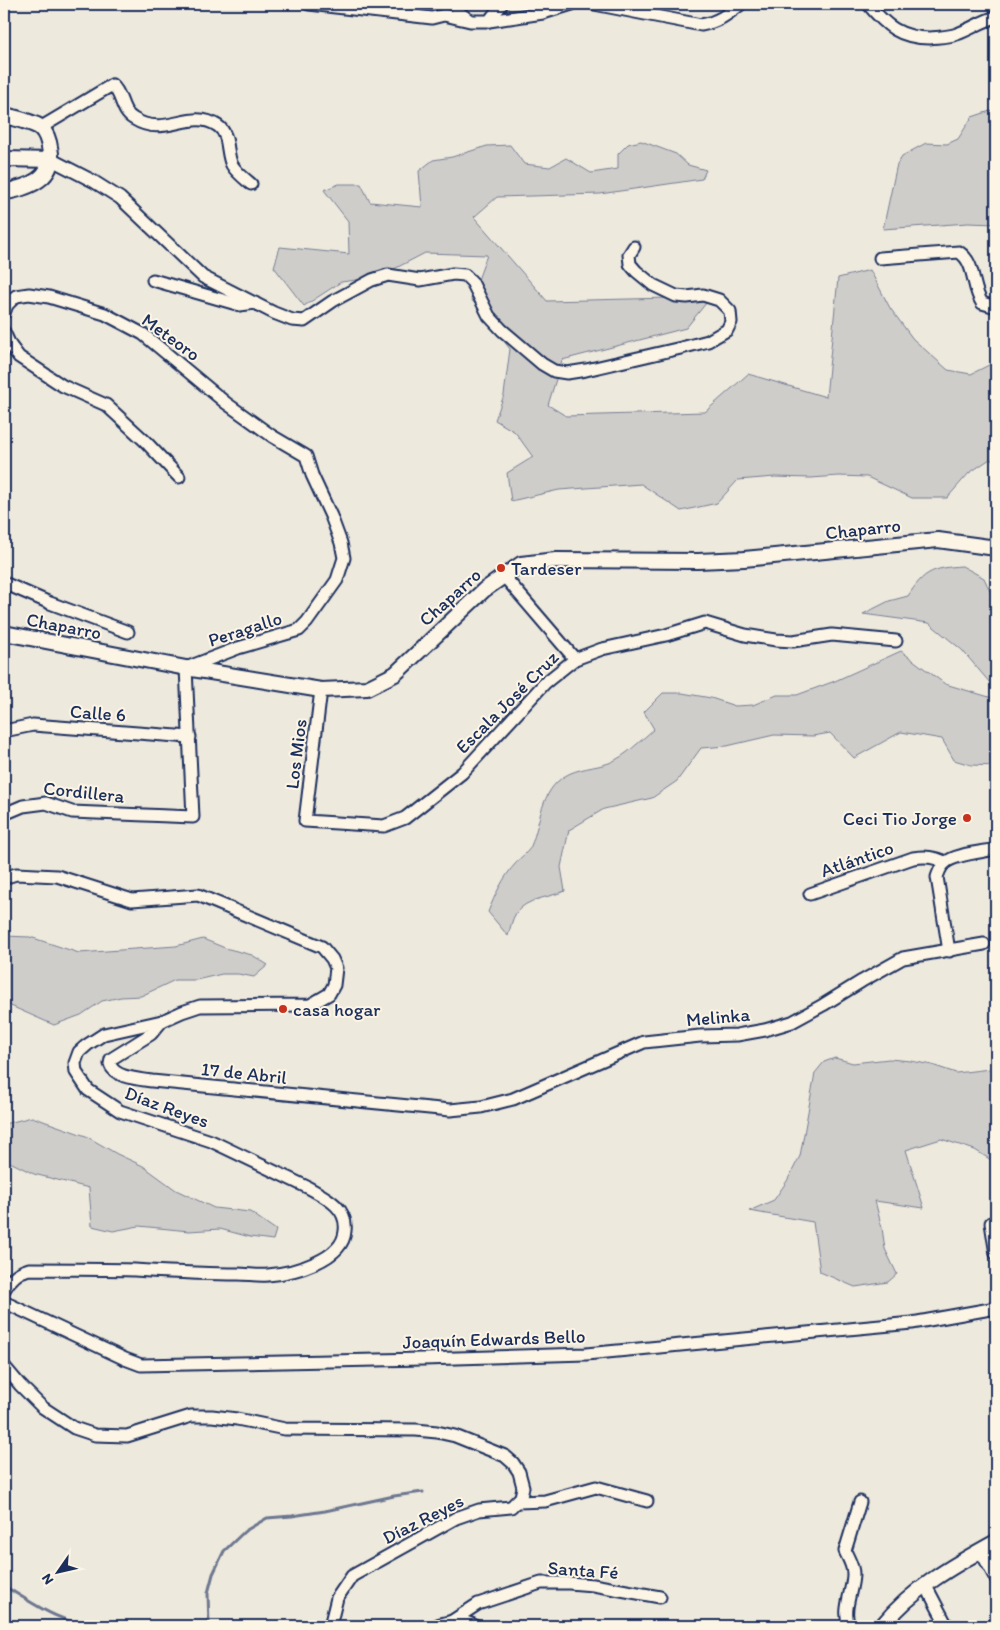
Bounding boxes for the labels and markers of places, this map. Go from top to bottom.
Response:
place label: Tardeser [511,557,582,580]
marker: Tardeser [495,562,507,574]
place label: Ceci Tio Jorge [843,807,957,830]
marker: Ceci Tio Jorge [961,812,973,824]
place label: casa hogar [293,998,381,1021]
marker: casa hogar [277,1003,289,1015]

